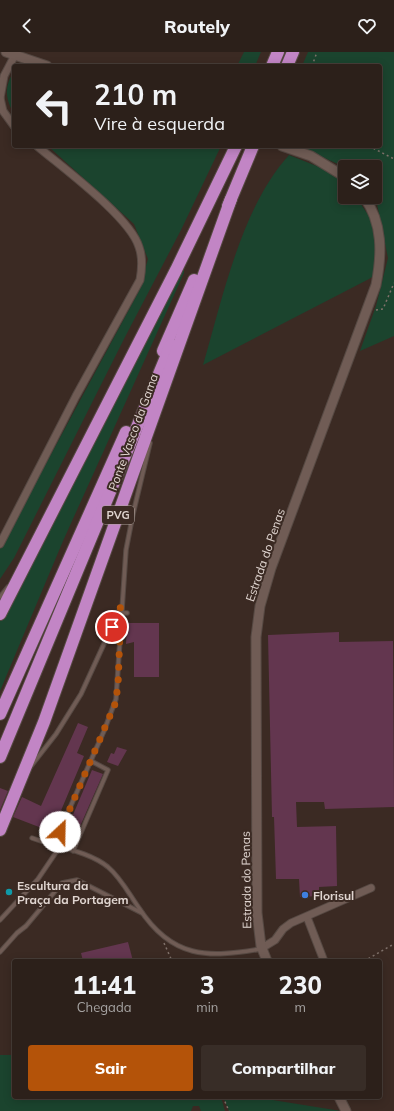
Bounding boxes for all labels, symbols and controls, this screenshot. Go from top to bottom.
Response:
icon: back [16,15,38,37]
text: Routely [164,15,230,38]
icon: heart [356,15,378,37]
text: 210 m [94,77,177,112]
icon: left [28,80,80,132]
text: Vire à esquerda [94,112,225,135]
map controls [338,160,382,204]
button: layers [338,160,382,204]
street label: Ponte Vasco da Gama [105,372,161,492]
road number: PVG [102,506,134,524]
street label: Estrada do Penas [242,506,288,604]
pin [95,610,129,644]
icon: arrive [101,616,123,638]
position arrow [39,811,81,853]
street label: Estrada do Penas [238,831,254,929]
place label: Escultura da Praça da Portagem [17,878,129,907]
marker: Escultura da Praça da Portagem [4,887,14,897]
place label: Florisul [313,888,354,903]
marker: Florisul [300,890,310,900]
text: 11:41 [72,970,136,1000]
text: 3 [200,970,215,1000]
text: 230 [279,970,322,1000]
text: Chegada [77,999,132,1015]
text: min [196,999,218,1015]
text: m [294,999,306,1015]
button: Sair [28,1045,193,1091]
button: Compartilhar [201,1045,366,1091]

